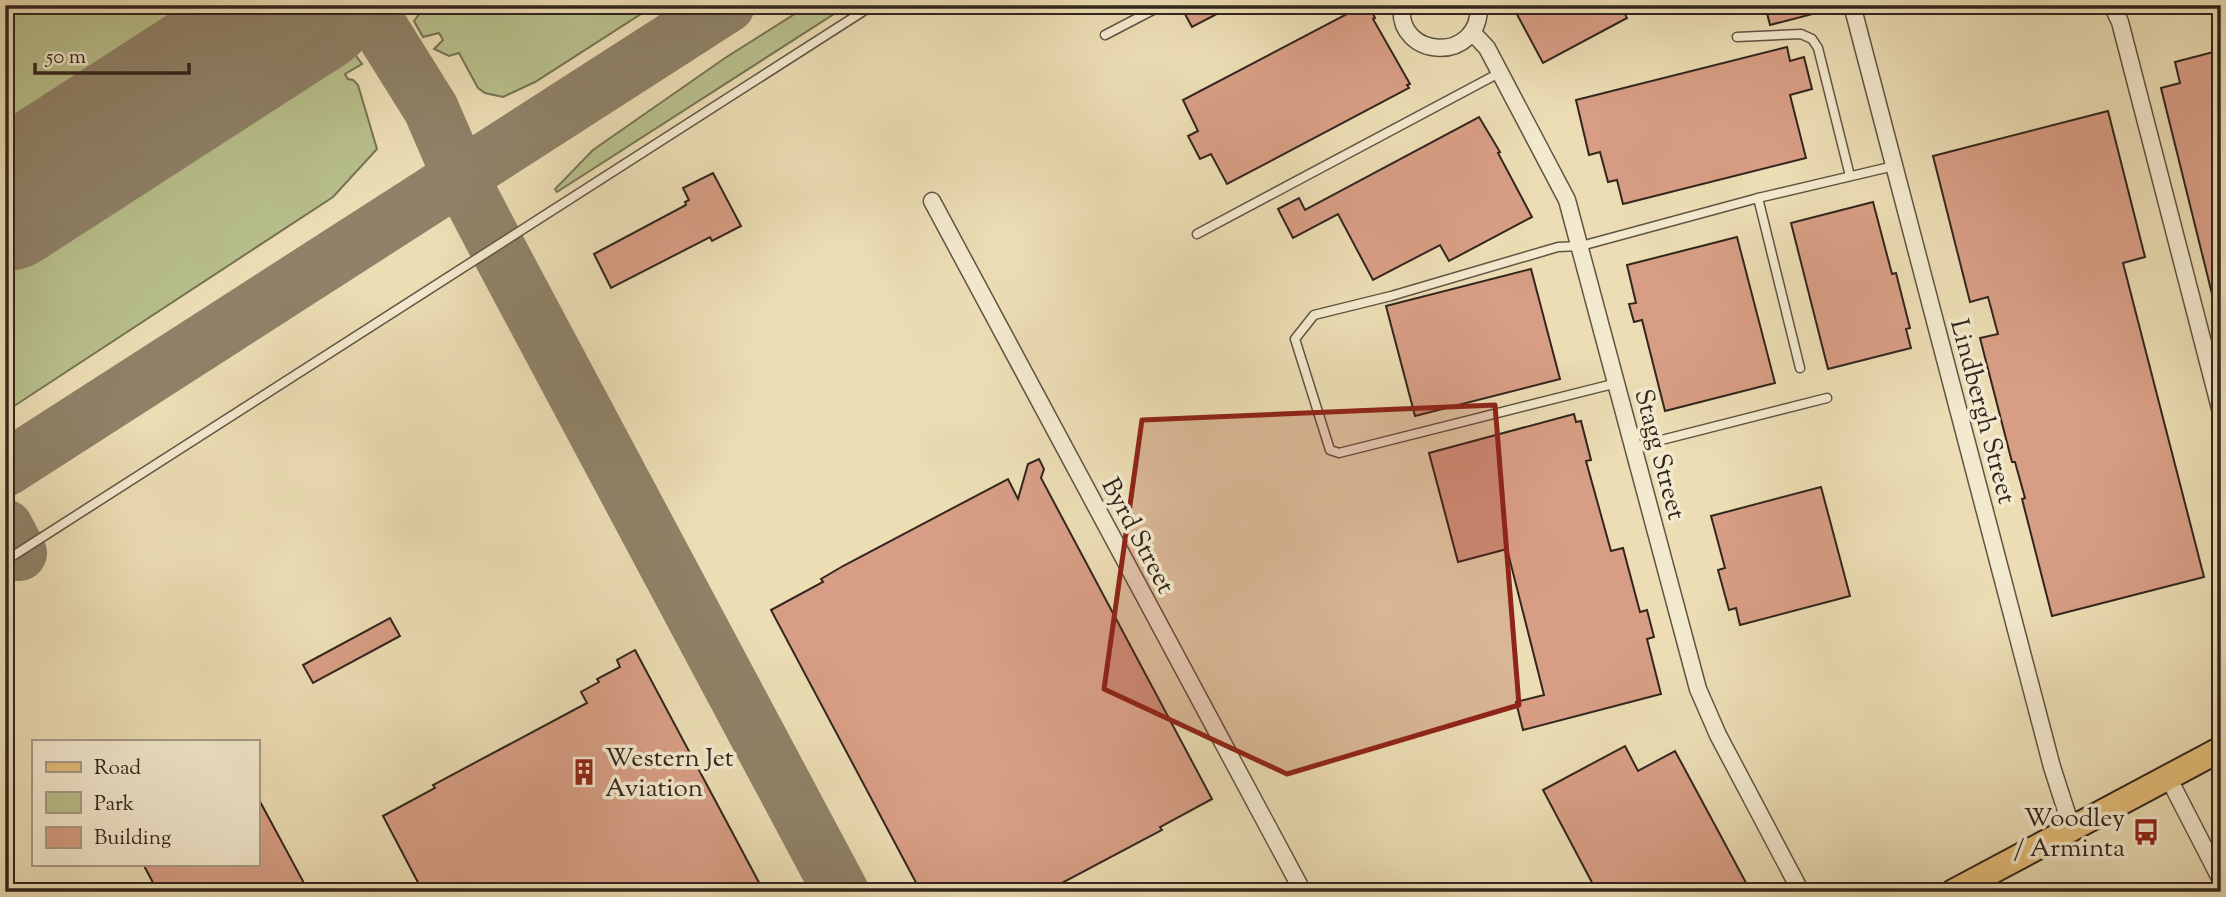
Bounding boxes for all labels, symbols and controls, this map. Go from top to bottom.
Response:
scale bar [35,32,189,76]
text: 50 m [45,43,86,73]
street label: Lindbergh Street [1939,315,2024,508]
street label: Stagg Street [1623,385,1694,524]
street label: Byrd Street [1091,472,1183,601]
legend [32,740,259,866]
place label: Western Jet Aviation [605,741,734,808]
text: Road [94,754,141,784]
building icon: Western Jet Aviation [569,757,599,787]
text: Park [94,790,135,820]
place label: Woodley / Arminta [2013,801,2125,868]
bus stop icon: Woodley / Arminta [2131,817,2161,847]
text: Building [94,824,171,854]

